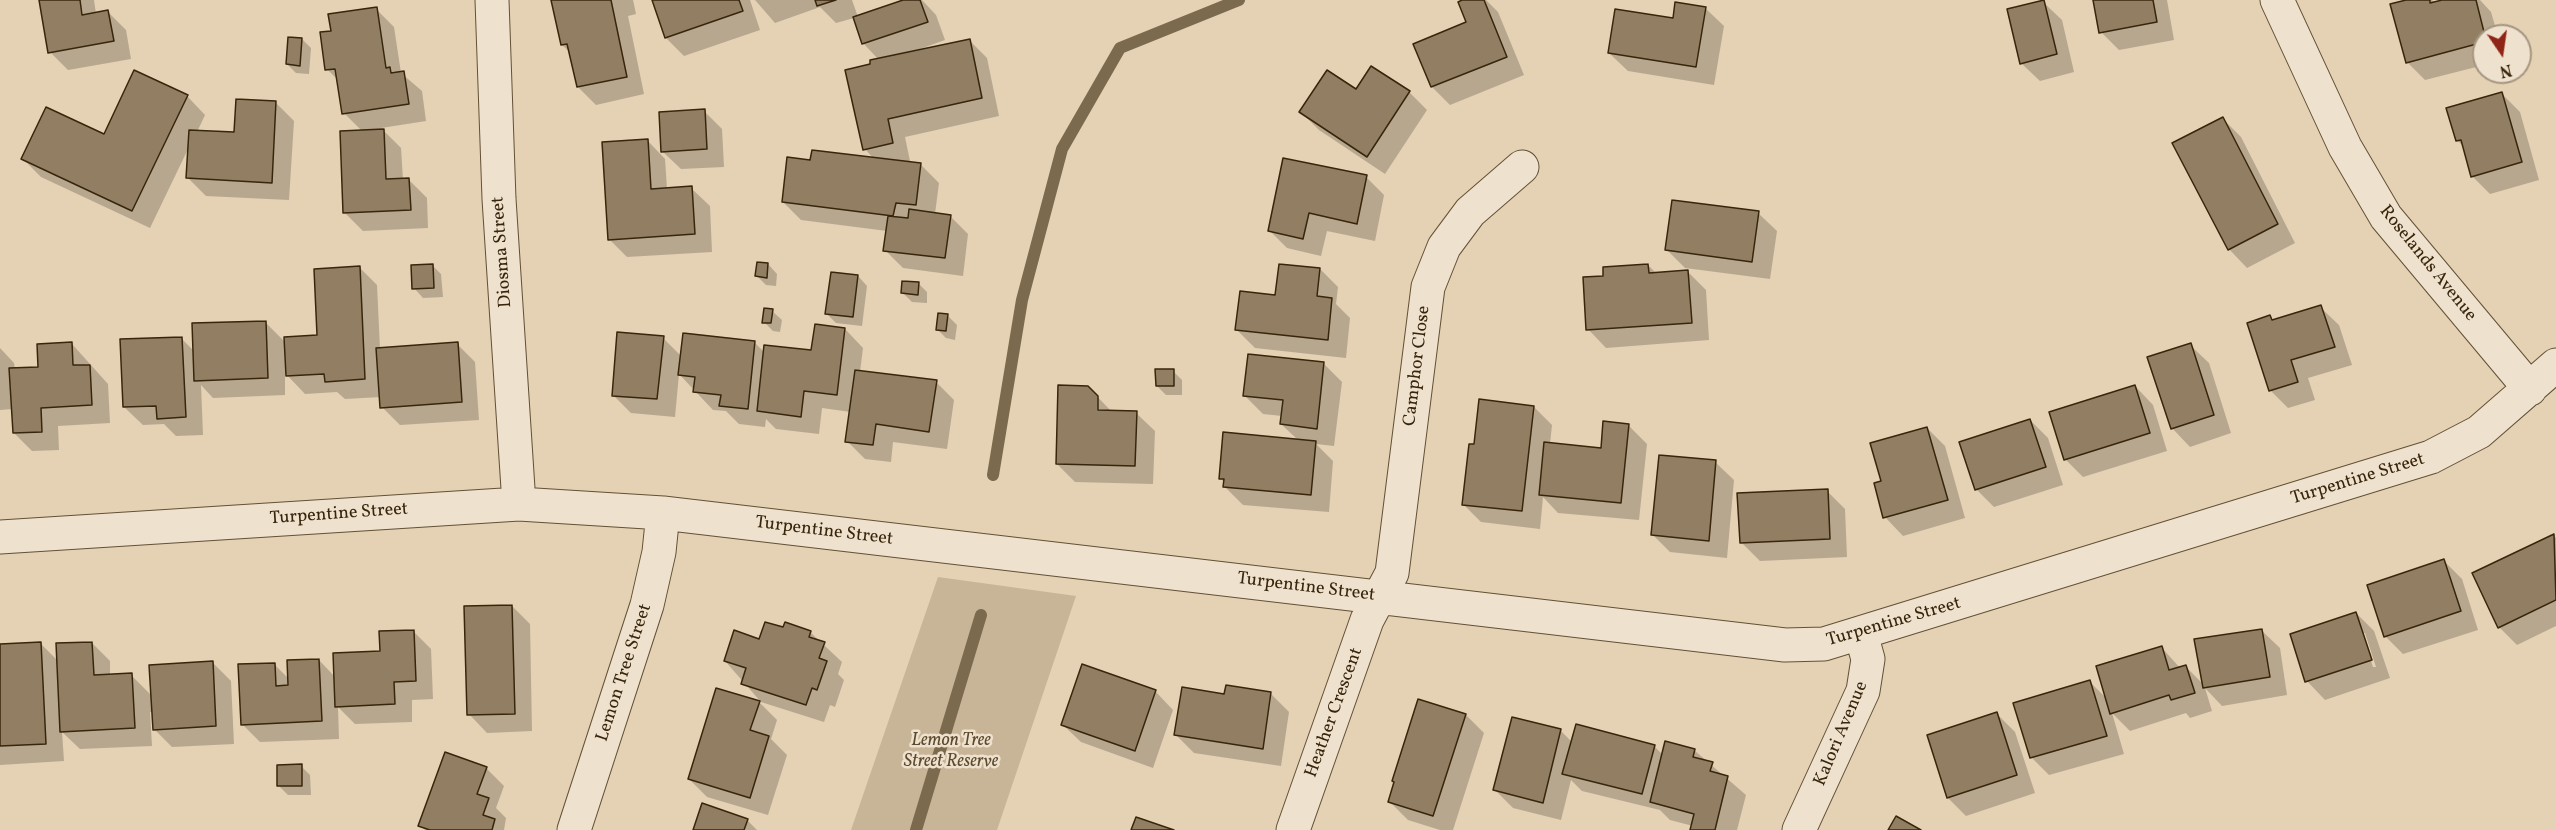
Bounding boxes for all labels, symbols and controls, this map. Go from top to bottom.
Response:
north arrow [2472,24,2532,84]
text: N [2497,58,2514,82]
street label: Diosma Street [488,196,518,308]
street label: Roselands Avenue [2374,202,2480,326]
street label: Camphor Close [1400,305,1436,427]
street label: Turpentine Street [2289,449,2427,511]
street label: Turpentine Street [269,499,409,531]
street label: Turpentine Street [754,513,894,551]
street label: Turpentine Street [1236,569,1376,607]
street label: Turpentine Street [1824,594,1964,652]
street label: Lemon Tree Street [593,601,657,745]
street label: Heather Crescent [1301,645,1369,781]
street label: Kalori Avenue [1810,678,1874,790]
park label: Lemon Tree Street Reserve [904,731,998,774]

